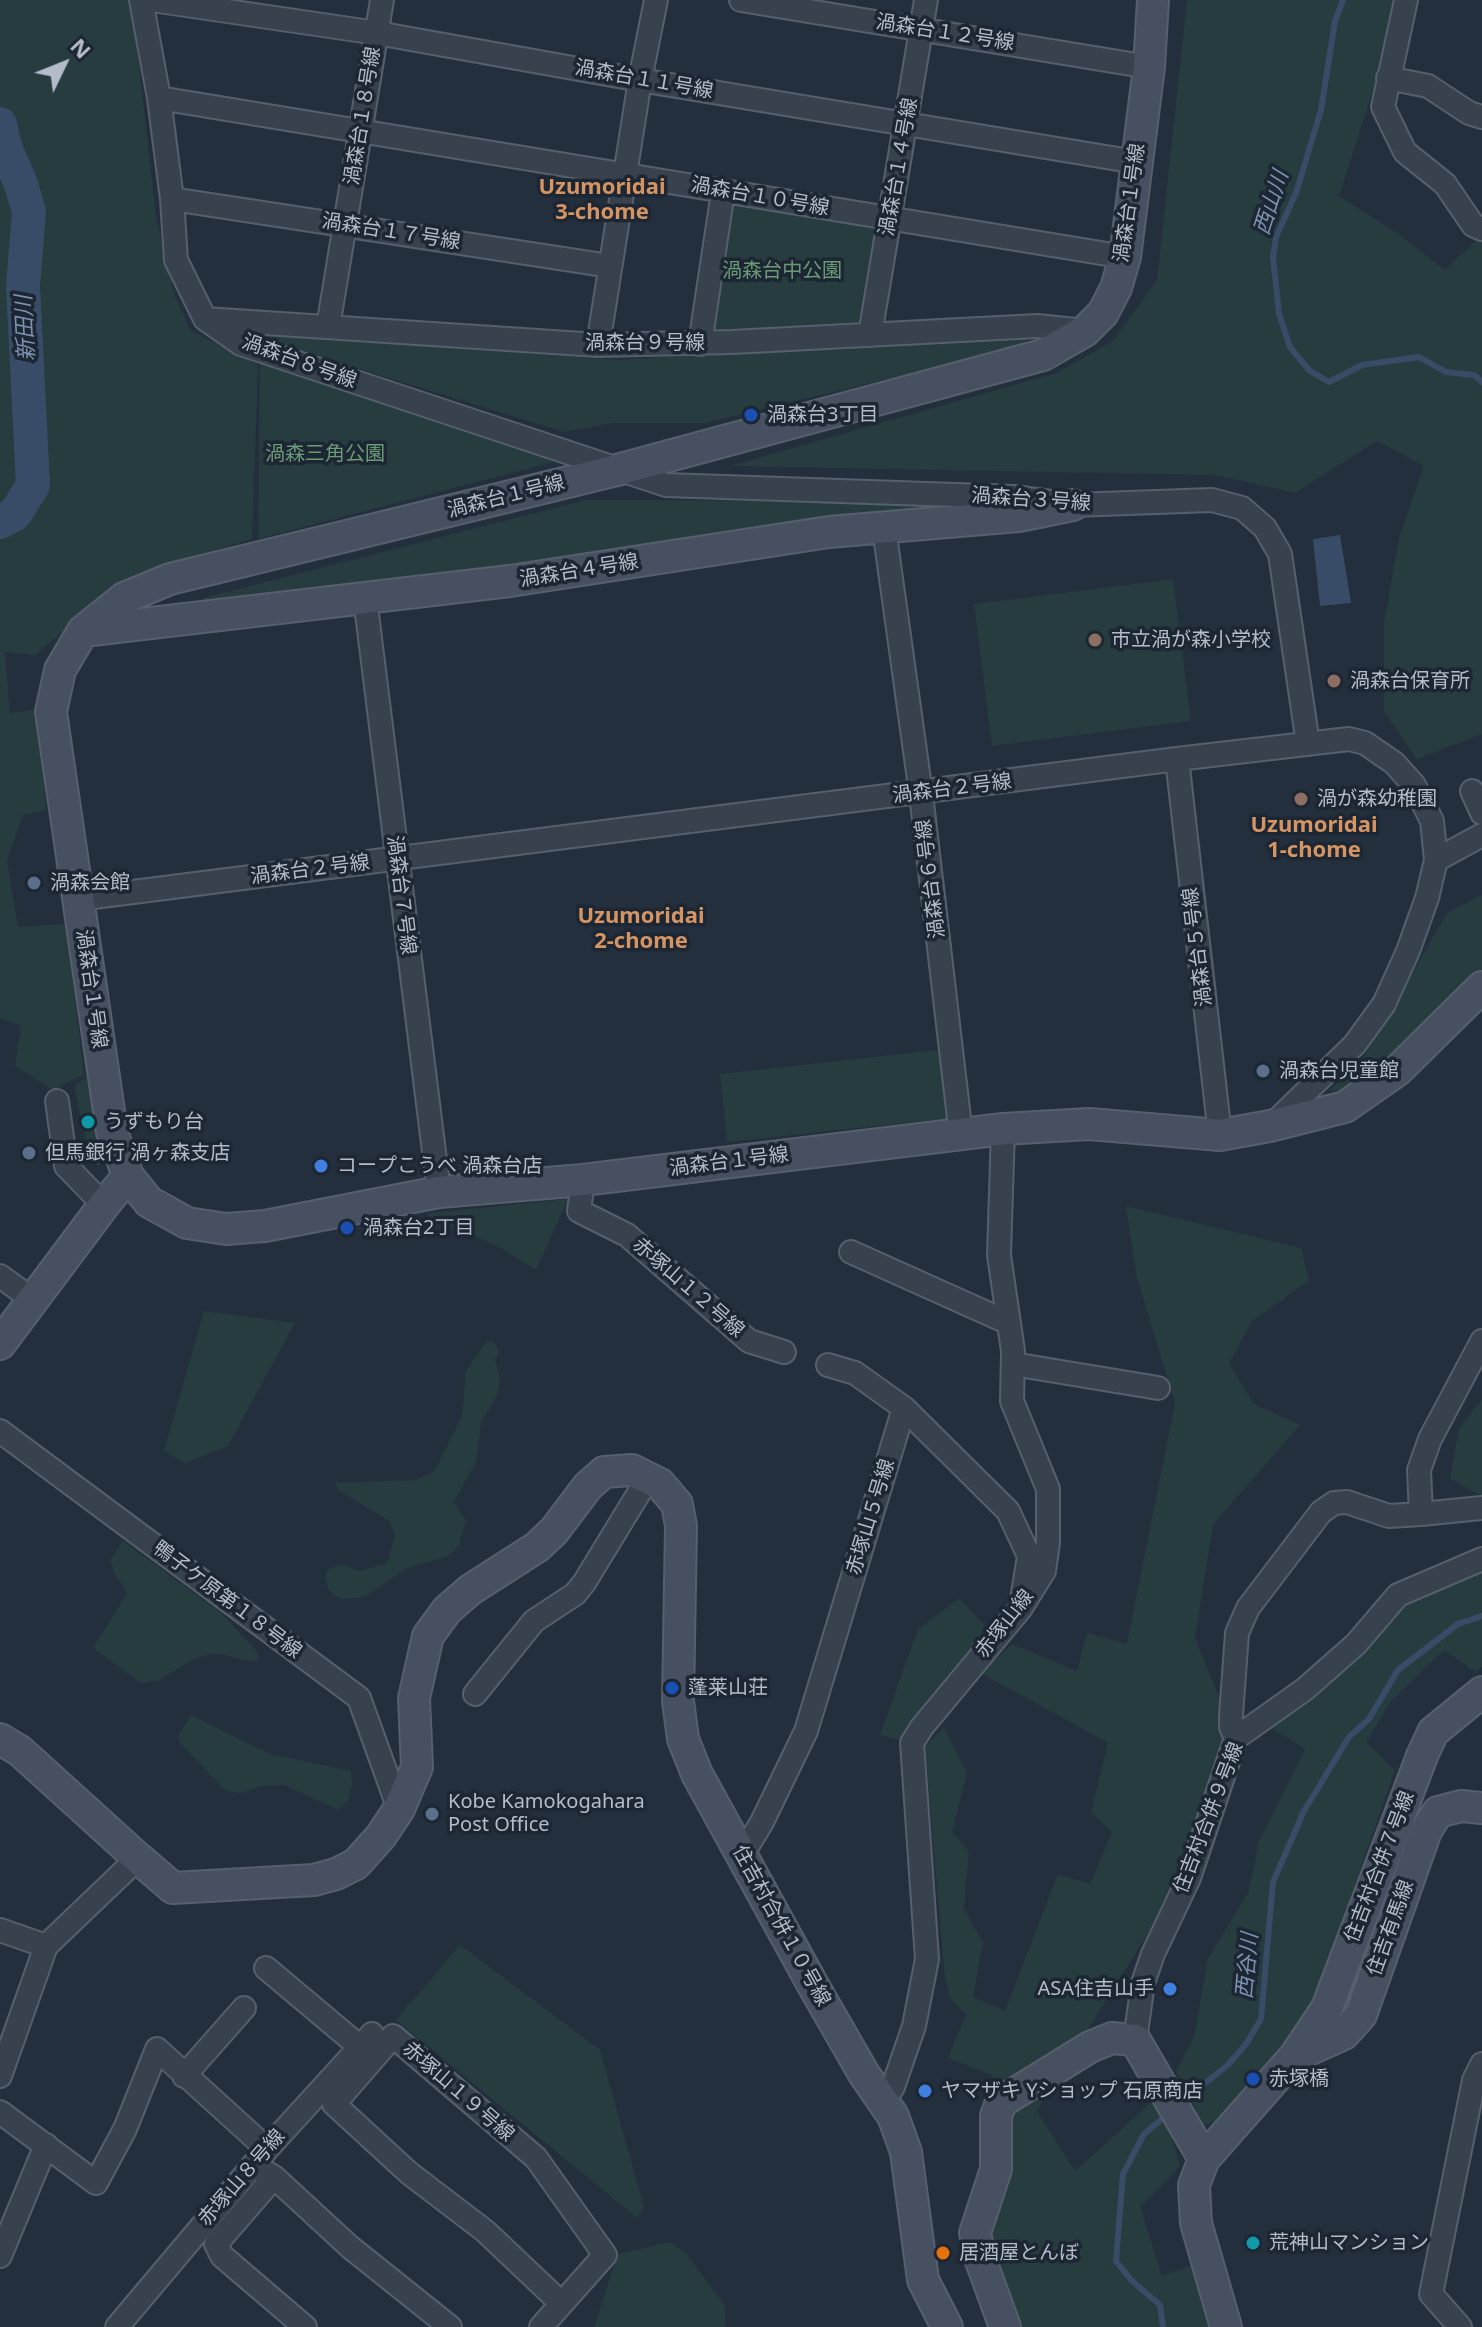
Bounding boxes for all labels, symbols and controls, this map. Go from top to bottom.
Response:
street label: 渦森台１２号線 [874,10,1016,56]
north arrow [24,24,104,104]
text: N [64,31,99,64]
street label: 渦森台１８号線 [340,45,386,187]
street label: 渦森台１１号線 [573,56,715,104]
street label: 渦森台１４号線 [875,96,923,238]
street label: 渦森台１号線 [1110,142,1150,264]
water label: 西山川 [1249,168,1295,238]
street label: 渦森台１０号線 [689,173,831,221]
district label: Uzumoridai 3-chome [538,175,666,226]
street label: 渦森台１７号線 [320,209,462,255]
park label: 渦森台中公園 [722,259,842,283]
water label: 新田川 [11,294,41,362]
street label: 渦森台８号線 [239,330,359,394]
street label: 渦森台９号線 [585,331,705,355]
place label: 渦森台3丁目 [767,403,878,427]
marker: 渦森台3丁目 [742,406,760,424]
park label: 渦森三角公園 [265,442,385,466]
street label: 渦森台１号線 [445,471,567,523]
street label: 渦森台３号線 [970,484,1092,516]
street label: 渦森台４号線 [518,550,640,592]
place label: 市立渦が森小学校 [1111,628,1271,652]
marker: 市立渦が森小学校 [1086,631,1104,649]
place label: 渦森台保育所 [1350,669,1470,693]
marker: 渦森台保育所 [1325,672,1343,690]
street label: 渦森台２号線 [891,770,1013,808]
place label: 渦が森幼稚園 [1317,787,1437,811]
marker: 渦が森幼稚園 [1292,790,1310,808]
district label: Uzumoridai 1-chome [1250,813,1378,864]
street label: 渦森台６号線 [912,818,950,940]
street label: 渦森台７号線 [382,834,420,956]
street label: 渦森台２号線 [249,851,371,889]
place label: 渦森会館 [50,871,130,895]
marker: 渦森会館 [25,874,43,892]
street label: 渦森台５号線 [1179,886,1217,1008]
district label: Uzumoridai 2-chome [577,904,705,956]
street label: 渦森台１号線 [71,928,111,1050]
place label: 渦森台児童館 [1279,1059,1399,1083]
marker: 渦森台児童館 [1254,1062,1272,1080]
place label: うずもり台 [104,1110,204,1134]
marker: うずもり台 [79,1113,97,1131]
place label: 但馬銀行 渦ヶ森支店 [45,1141,230,1165]
street label: 渦森台１号線 [668,1143,790,1181]
marker: 但馬銀行 渦ヶ森支店 [20,1144,38,1162]
place label: コープこうべ 渦森台店 [337,1154,542,1178]
marker: コープこうべ 渦森台店 [312,1157,330,1175]
place label: 渦森台2丁目 [363,1216,474,1240]
marker: 渦森台2丁目 [338,1219,356,1237]
street label: 赤塚山１２号線 [627,1233,749,1343]
street label: 赤塚山５号線 [842,1456,900,1578]
street label: 鴨子ケ原第１８号線 [148,1536,306,1664]
street label: 赤塚山線 [971,1585,1039,1663]
place label: 蓬莱山荘 [688,1676,768,1700]
marker: 蓬莱山荘 [663,1679,681,1697]
street label: 住吉村合併９号線 [1169,1739,1249,1897]
street label: 住吉村合併７号線 [1340,1788,1420,1946]
place label: Kobe Kamokogahara Post Office [448,1790,645,1837]
marker: Kobe Kamokogahara Post Office [423,1805,441,1823]
street label: 住吉村合併１０号線 [727,1841,835,2011]
street label: 住吉有馬線 [1363,1877,1419,1979]
water label: 西谷川 [1232,1932,1264,2000]
place label: ASA住吉山手 [1037,1977,1154,2001]
marker: ASA住吉山手 [1161,1980,1179,1998]
street label: 赤塚山１９号線 [397,2037,519,2147]
place label: 赤塚橋 [1269,2067,1329,2091]
marker: 赤塚橋 [1244,2070,1262,2088]
place label: ヤマザキ Yショップ 石原商店 [941,2079,1203,2103]
marker: ヤマザキ Yショップ 石原商店 [916,2082,934,2100]
street label: 赤塚山８号線 [194,2125,290,2231]
place label: 荒神山マンション [1269,2231,1429,2255]
marker: 荒神山マンション [1244,2234,1262,2252]
place label: 居酒屋とんぼ [959,2241,1079,2265]
marker: 居酒屋とんぼ [934,2244,952,2262]

